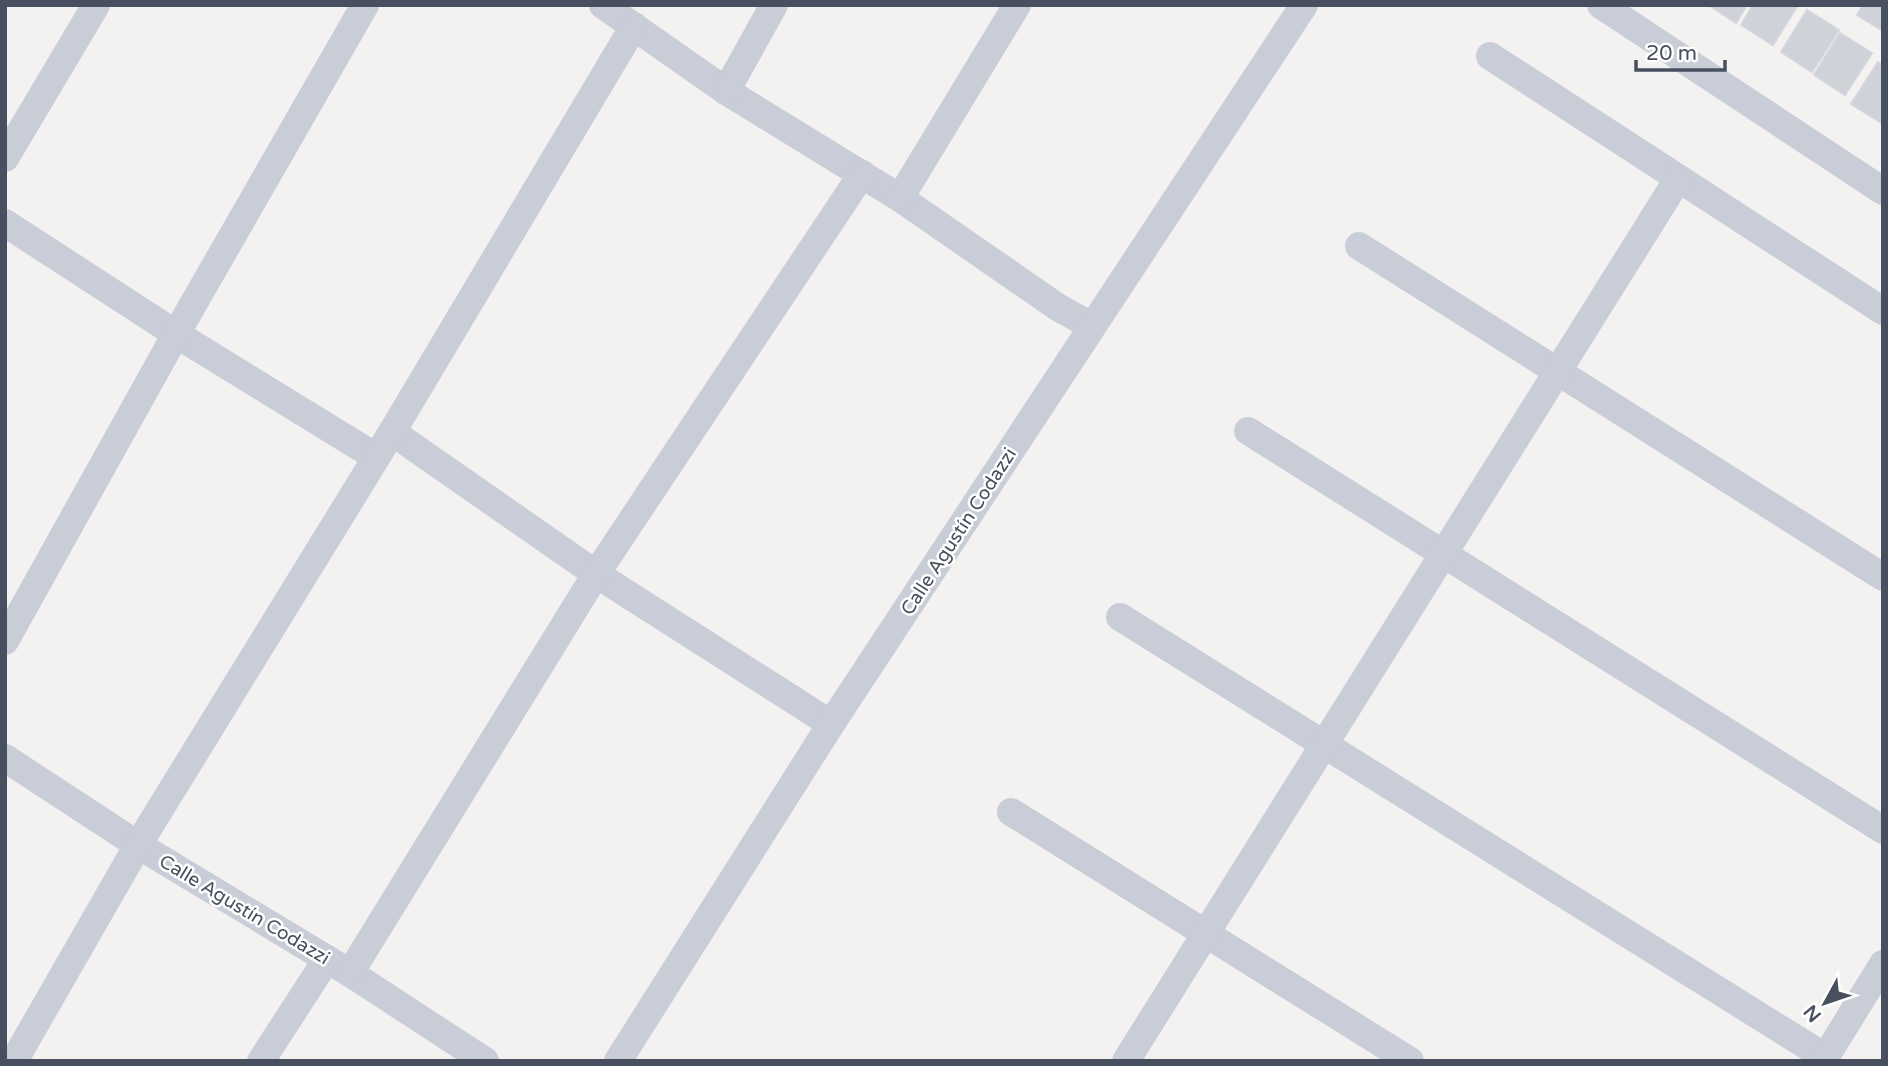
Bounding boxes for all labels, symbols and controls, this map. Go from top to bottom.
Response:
scale bar [1636,28,1725,72]
text: 20 m [1646,41,1697,66]
street label: Calle Agustín Codazzi [897,444,1021,619]
street label: Calle Agustín Codazzi [155,850,334,969]
north arrow [1790,968,1860,1038]
text: N [1799,1000,1826,1026]

